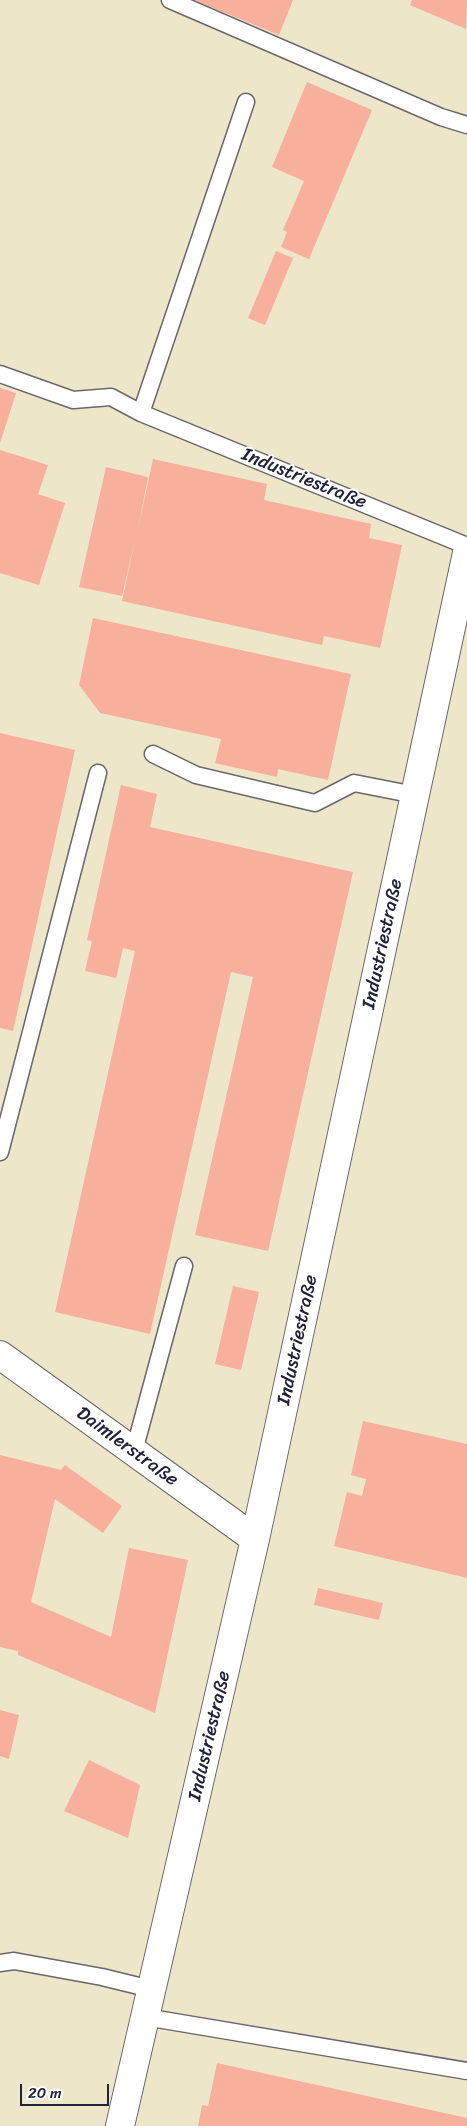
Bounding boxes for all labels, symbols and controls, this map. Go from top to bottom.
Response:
street label: Industriestraße [238,444,370,514]
street label: Industriestraße [358,877,408,1011]
street label: Industriestraße [273,1273,323,1407]
street label: Daimlerstraße [72,1402,182,1492]
street label: Industriestraße [184,1669,236,1803]
scale bar [22,2074,111,2106]
text: 20 m [28,2080,62,2106]

